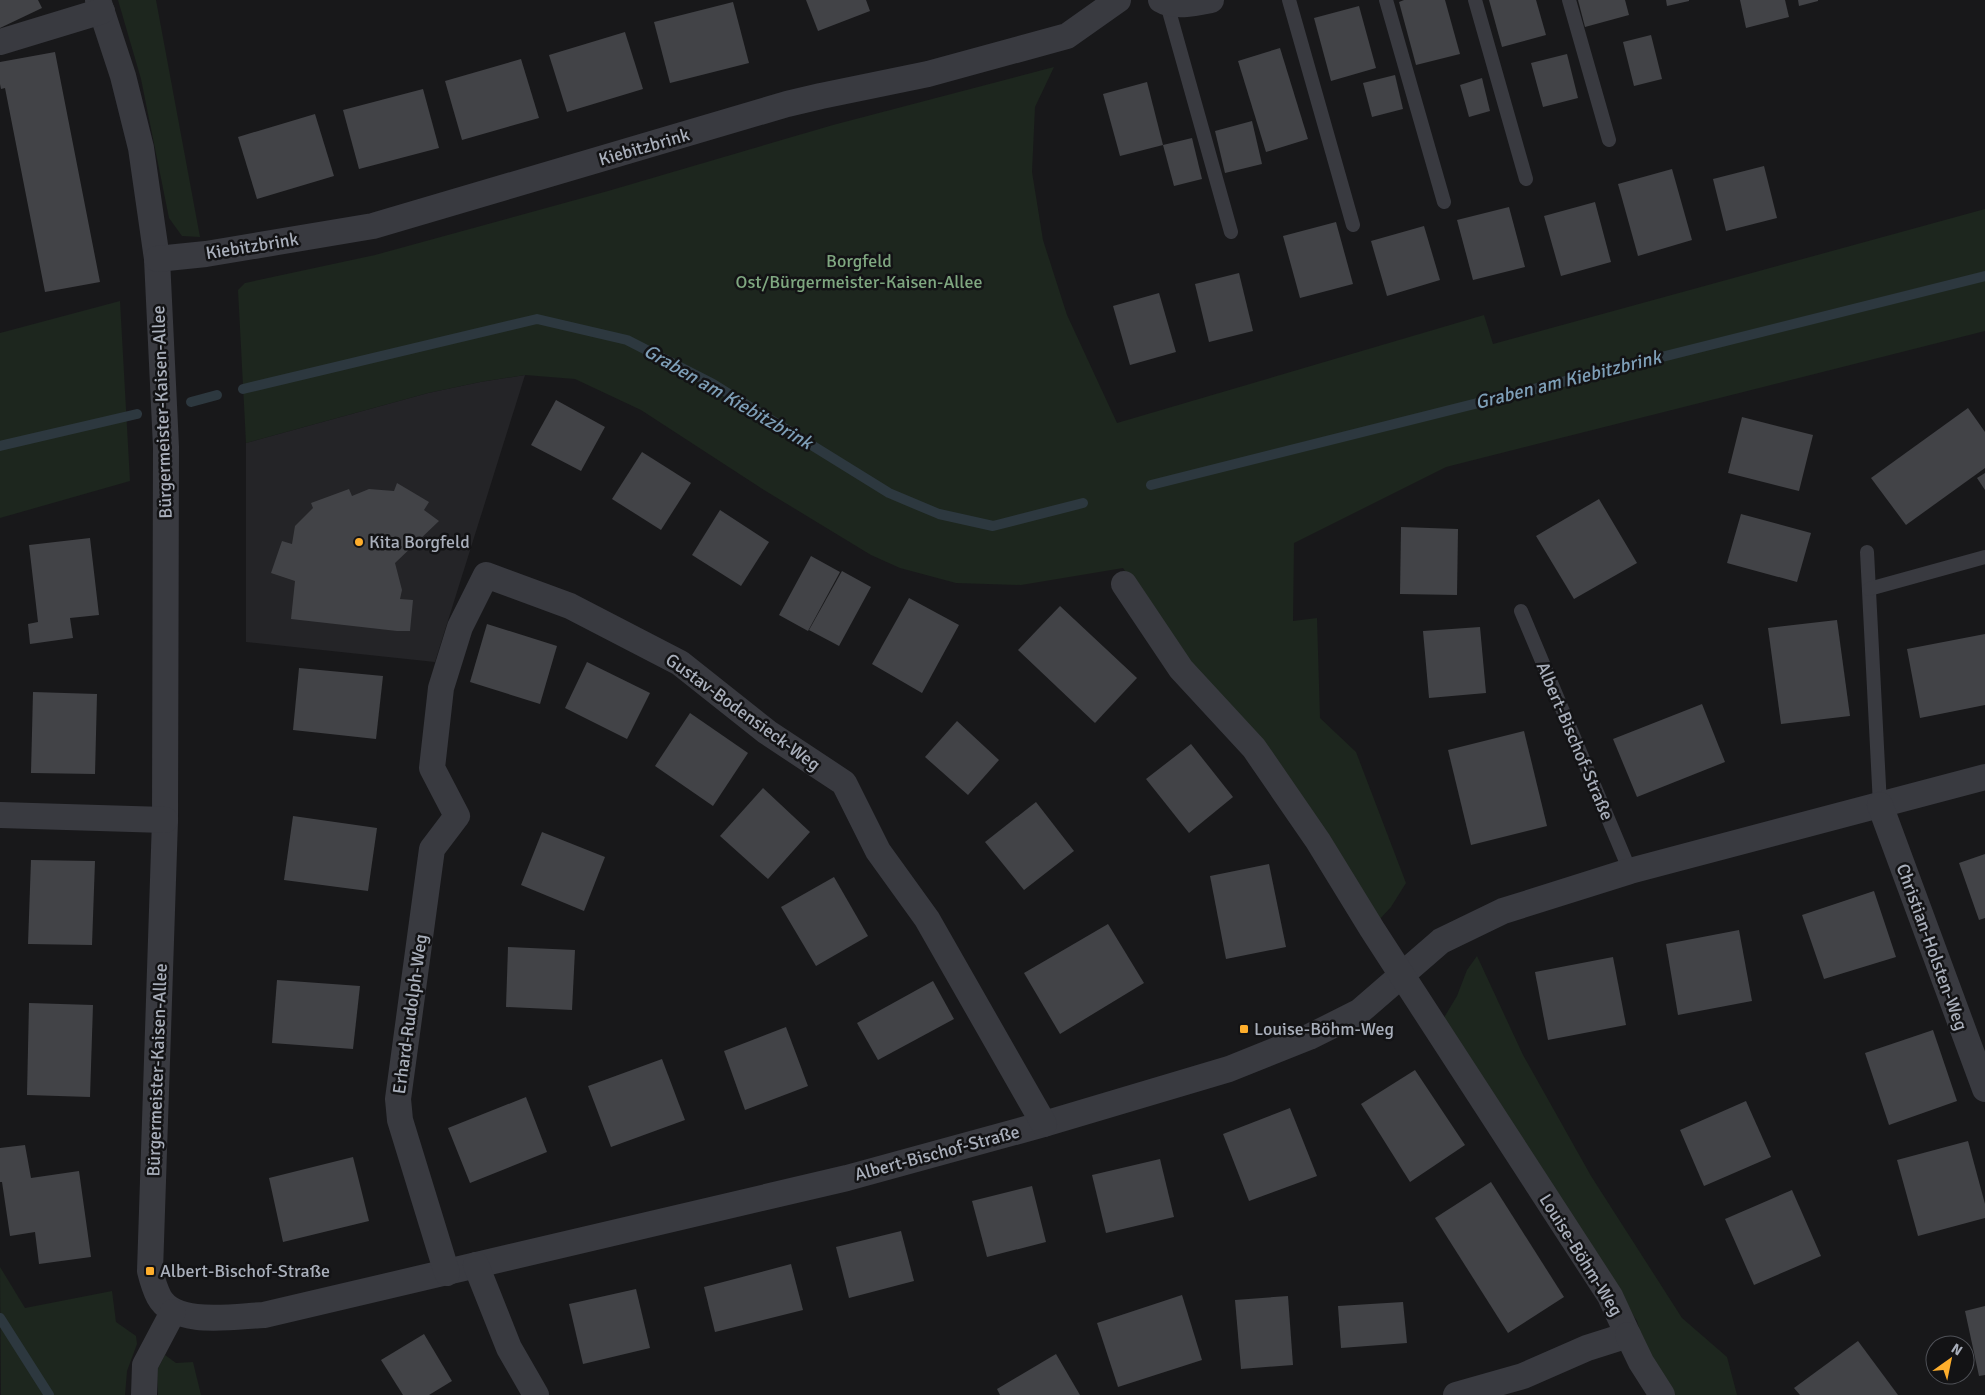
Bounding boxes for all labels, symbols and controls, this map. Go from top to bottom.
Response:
street label: Kiebitzbrink [596,124,692,170]
street label: Kiebitzbrink [204,228,300,264]
park label: Borgfeld Ost/Bürgermeister-Kaisen-Allee [736,250,982,293]
street label: Bürgermeister-Kaisen-Allee [147,305,177,519]
water label: Graben am Kiebitzbrink [639,339,818,456]
water label: Graben am Kiebitzbrink [1473,345,1665,415]
place label: Kita Borgfeld [369,531,470,553]
marker: Kita Borgfeld [353,536,365,548]
street label: Gustav-Bodensieck-Weg [661,648,825,776]
street label: Albert-Bischof-Straße [1532,658,1618,824]
street label: Christian-Holsten-Weg [1892,861,1972,1033]
street label: Erhard-Rudolph-Weg [388,933,432,1095]
street label: Bürgermeister-Kaisen-Allee [142,963,172,1177]
place label: Louise-Böhm-Weg [1254,1018,1394,1040]
marker: Louise-Böhm-Weg [1238,1023,1250,1035]
street label: Albert-Bischof-Straße [852,1120,1022,1186]
street label: Louise-Böhm-Weg [1535,1190,1627,1320]
place label: Albert-Bischof-Straße [160,1260,330,1282]
marker: Albert-Bischof-Straße [144,1265,156,1277]
north arrow [1925,1335,1975,1385]
text: N [1948,1340,1966,1359]

